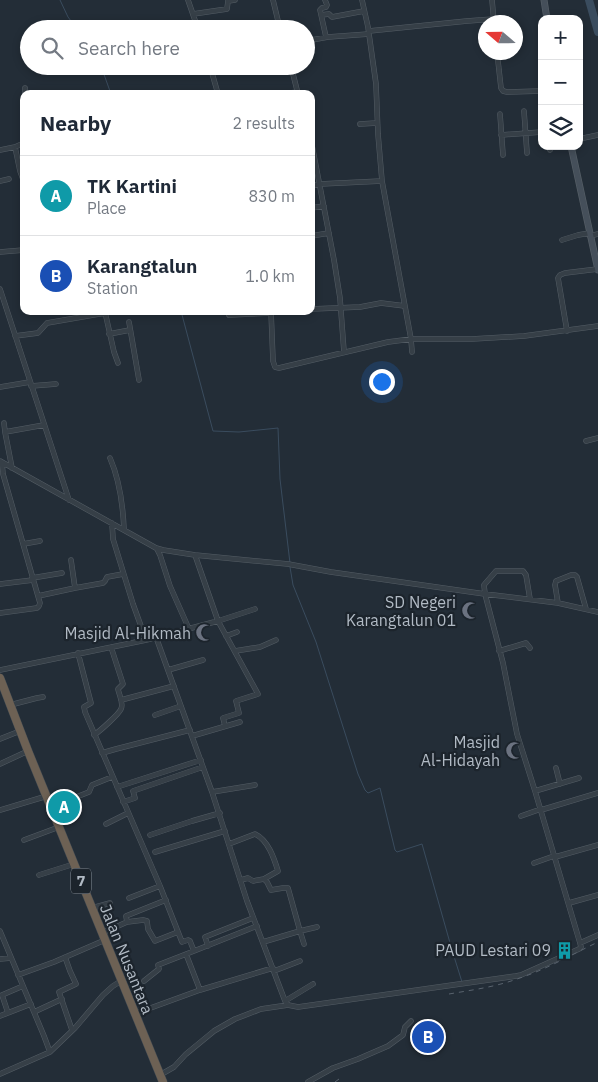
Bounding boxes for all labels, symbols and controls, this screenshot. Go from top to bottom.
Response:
north arrow [478,15,523,60]
map controls [538,15,583,150]
button: + [538,15,583,60]
search box [20,20,315,75]
icon: search [38,34,66,62]
text: Search here [78,36,180,60]
button: − [538,60,583,105]
button: layers [538,105,583,150]
text: Nearby [40,109,111,137]
text: 2 results [232,113,295,133]
text: TK Kartini [87,174,177,198]
text: A [51,186,61,206]
text: 830 m [248,186,295,206]
text: Place [87,198,126,218]
text: Karangtalun [87,254,197,278]
text: B [51,266,61,286]
text: 1.0 km [245,266,295,286]
text: Station [87,278,138,298]
your location [369,369,395,395]
place label: SD Negeri Karangtalun 01 [346,592,456,630]
mosque icon: SD Negeri Karangtalun 01 [460,601,480,621]
place label: Masjid Al-Hikmah [64,623,191,643]
mosque icon: Masjid Al-Hikmah [195,623,215,643]
place label: Masjid Al-Hidayah [421,732,500,770]
mosque icon: Masjid Al-Hidayah [504,741,524,761]
pin: A [48,788,80,826]
road number: 7 [71,868,91,894]
street label: Jalan Nusantara [96,901,158,1017]
place label: PAUD Lestari 09 [435,940,551,960]
building icon: PAUD Lestari 09 [555,940,575,960]
pin: B [412,1018,444,1056]

